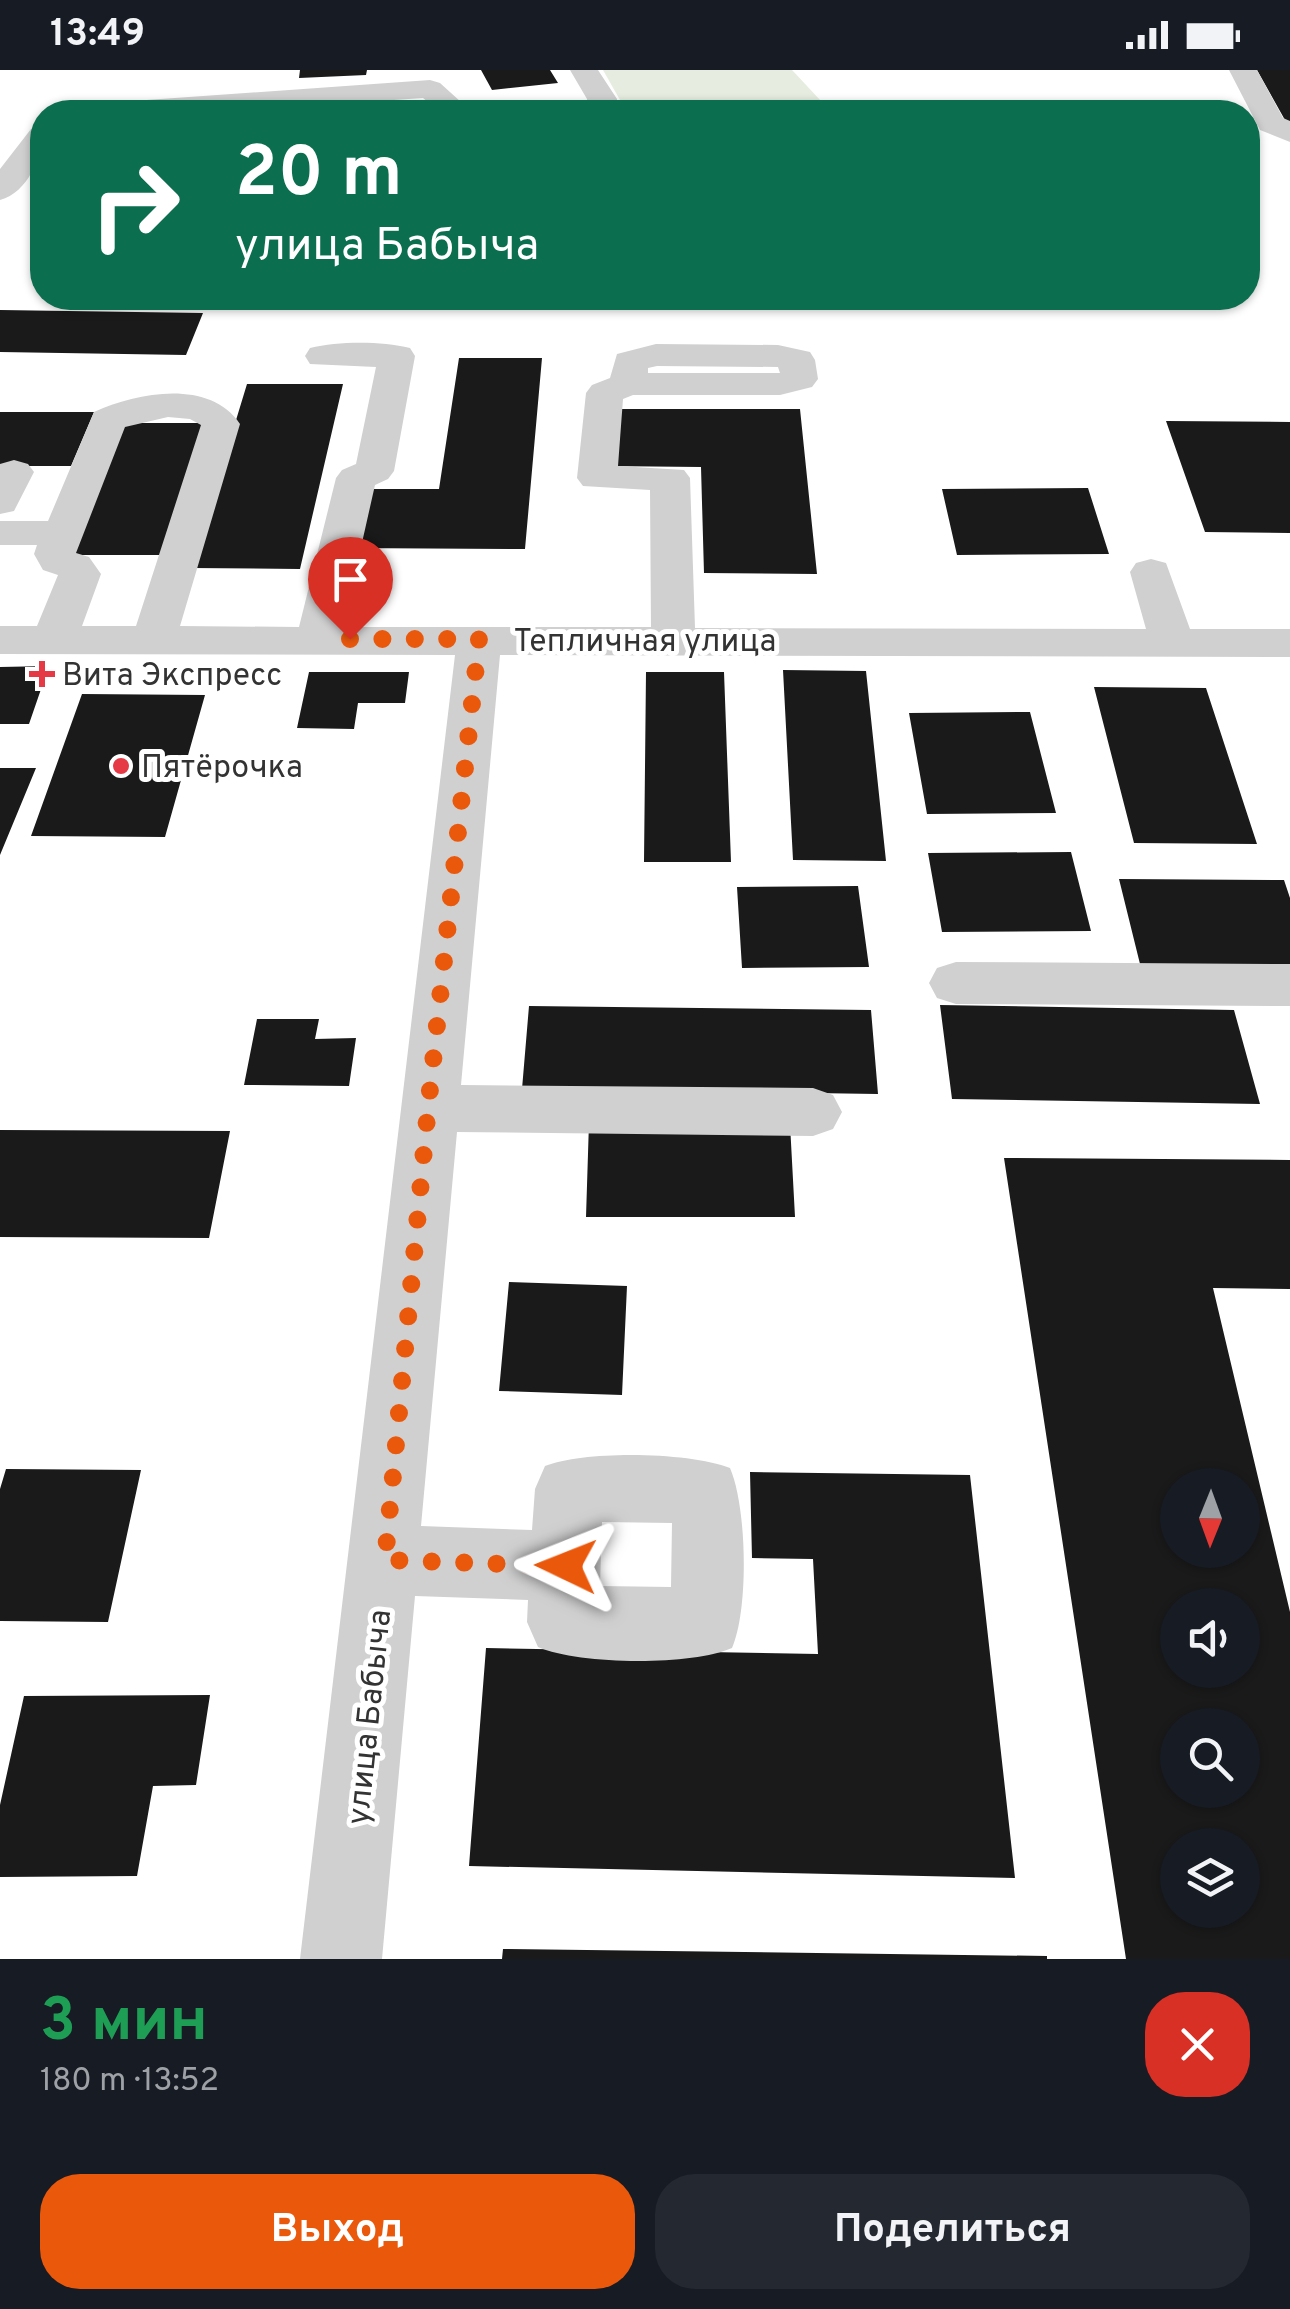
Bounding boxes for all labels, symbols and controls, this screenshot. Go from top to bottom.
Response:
text: 13:49 [50,11,145,60]
text: 20 m [235,132,403,221]
icon: right [70,140,200,270]
text: улица Бабыча [235,219,539,276]
pin [308,537,393,640]
icon: arrive [323,552,378,607]
street label: Тепличная улица [514,623,776,663]
place label: Вита Экспресс [62,657,282,697]
marker: Вита Экспресс [31,663,53,685]
place label: Пятёрочка [141,749,303,789]
marker: Пятёрочка [110,755,132,777]
north arrow [1160,1468,1260,1568]
map controls [1160,1468,1260,1928]
position arrow [514,1514,618,1618]
button: sound [1160,1588,1260,1688]
street label: улица Бабыча [340,1608,402,1827]
button: search [1160,1708,1260,1808]
button: layers [1160,1828,1260,1928]
text: 3 мин [40,1986,208,2062]
button: close [1145,1992,1250,2097]
text: 180 m · 13:52 [40,2062,219,2102]
button: Выход [40,2174,635,2289]
button: Поделиться [655,2174,1250,2289]

